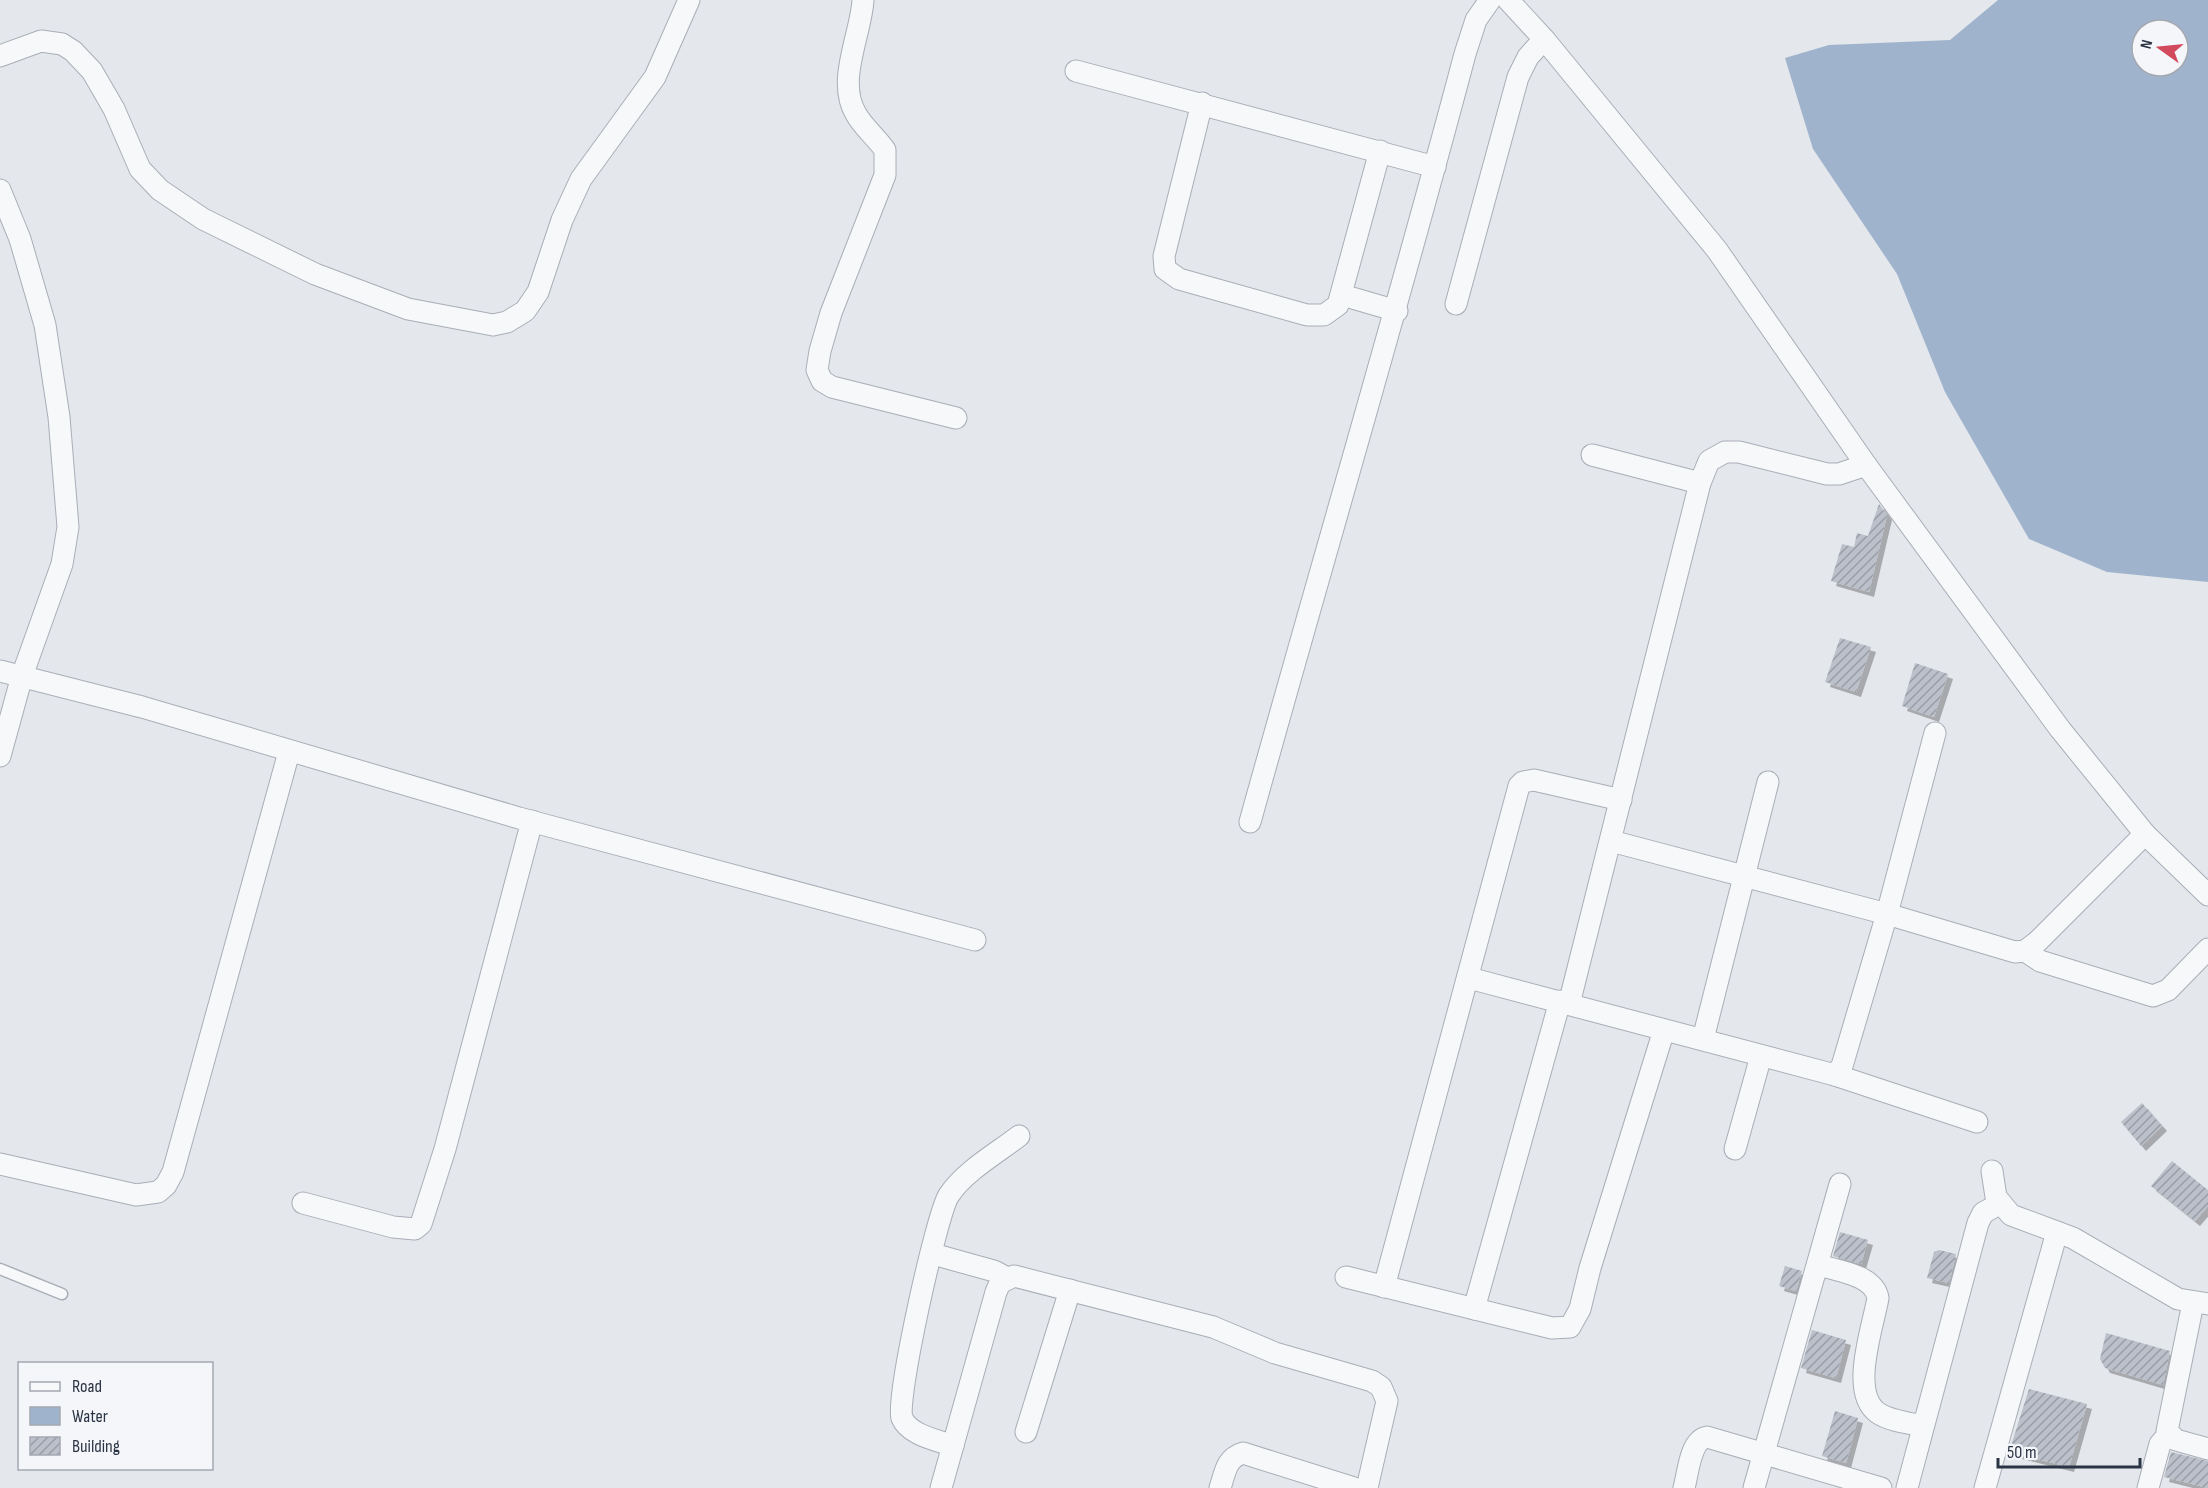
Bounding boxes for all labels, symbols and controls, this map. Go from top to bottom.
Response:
north arrow [2130,18,2190,78]
text: N [2137,38,2157,51]
legend [18,1362,213,1470]
text: Road [72,1376,102,1397]
text: Water [72,1406,108,1427]
scale bar [1998,1431,2140,1469]
text: Building [72,1436,120,1457]
text: 50 m [2007,1442,2037,1463]

